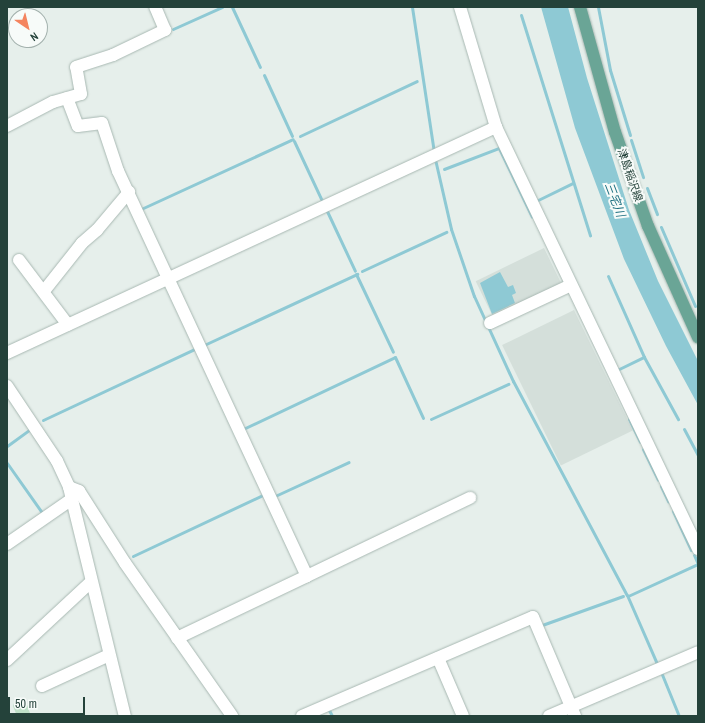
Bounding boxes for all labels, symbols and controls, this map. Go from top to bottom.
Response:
north arrow [8,8,48,48]
text: N [28,29,41,45]
street label: 津島稲沢線 [615,147,645,203]
water label: 三宅川 [601,181,627,219]
scale bar [10,689,87,715]
text: 50 m [15,696,37,712]

